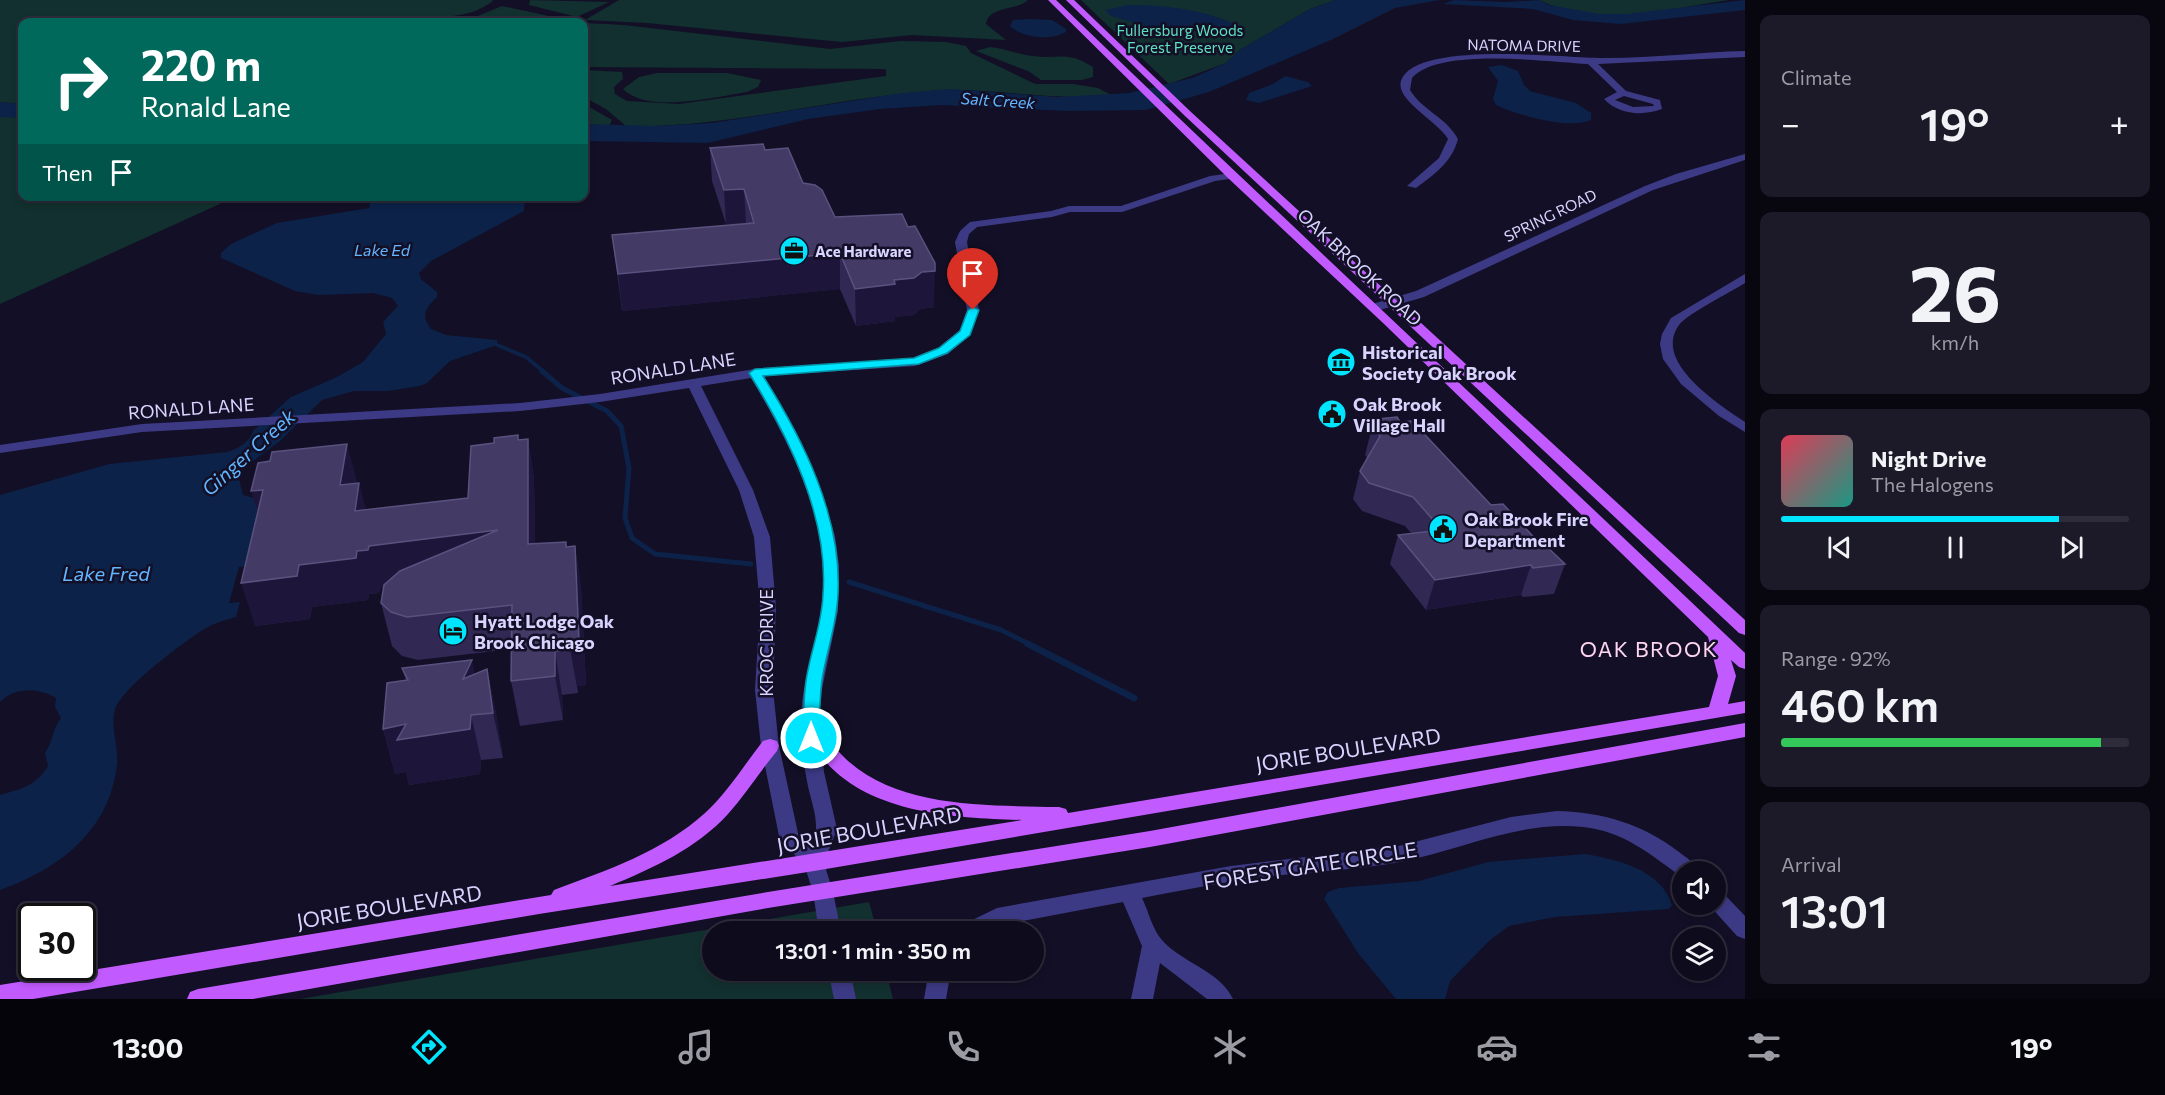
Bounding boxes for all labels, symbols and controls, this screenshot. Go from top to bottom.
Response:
park label: Fullersburg Woods Forest Preserve [1117,21,1244,56]
street label: NATOMA DRIVE [1467,35,1581,55]
text: 220 m [141,38,261,90]
icon: right [42,42,120,120]
text: Climate [1781,65,1851,89]
water label: Salt Creek [960,88,1036,112]
text: Ronald Lane [141,90,291,123]
text: 19° [1920,95,1989,150]
text: − [1781,102,1800,143]
text: + [2110,102,2129,143]
icon: arrive [105,156,138,189]
text: Then [42,159,93,186]
street label: SPRING ROAD [1501,185,1599,245]
street label: OAK BROOK ROAD [1293,204,1427,330]
office icon: Ace Hardware [778,235,810,267]
water label: Lake Ed [354,240,411,259]
place label: Ace Hardware [815,242,912,260]
text: 26 [1909,243,2001,338]
pin [947,248,998,310]
icon: arrive [956,257,989,290]
text: km/h [1931,330,1979,354]
place label: Historical Society Oak Brook [1362,341,1517,384]
museum icon: Historical Society Oak Brook [1325,346,1357,378]
street label: RONALD LANE [609,347,737,389]
street label: RONALD LANE [127,393,255,423]
place label: Oak Brook Village Hall [1353,393,1446,436]
public building icon: Oak Brook Village Hall [1316,398,1348,430]
water label: Ginger Creek [196,403,301,500]
text: Night Drive [1871,445,1986,472]
text: The Halogens [1871,472,1994,496]
place label: Oak Brook Fire Department [1464,508,1588,551]
public building icon: Oak Brook Fire Department [1427,513,1459,545]
icon: previous [1823,531,1856,564]
icon: pause [1939,531,1972,564]
icon: next [2055,531,2088,564]
water label: Lake Fred [62,561,151,585]
street label: KROC DRIVE [755,589,777,697]
place label: Hyatt Lodge Oak Brook Chicago [474,610,615,653]
hotel icon: Hyatt Lodge Oak Brook Chicago [437,615,469,647]
district label: OAK BROOK [1580,636,1718,661]
text: Range · 92% [1781,646,1891,670]
text: 460 km [1781,676,1939,731]
position arrow [779,706,843,770]
street label: JORIE BOULEVARD [1254,722,1442,776]
street label: JORIE BOULEVARD [775,800,963,858]
street label: FOREST GATE CIRCLE [1201,836,1419,894]
text: Arrival [1781,852,1842,876]
map controls [1672,861,1726,981]
button: sound [1672,861,1726,915]
street label: JORIE BOULEVARD [295,879,483,933]
text: 13:01 [1781,882,1888,937]
speed limit sign: 30 [18,903,96,981]
button: layers [1672,927,1726,981]
text: 13:01 · 1 min · 350 m [775,937,971,964]
icon: directions [408,1026,450,1068]
icon: music [675,1026,717,1068]
icon: phone [942,1026,984,1068]
icon: climate [1209,1026,1251,1068]
icon: car [1476,1026,1518,1068]
icon: filters [1743,1026,1785,1068]
text: 13:00 [112,1031,183,1064]
text: 19° [2010,1031,2053,1064]

